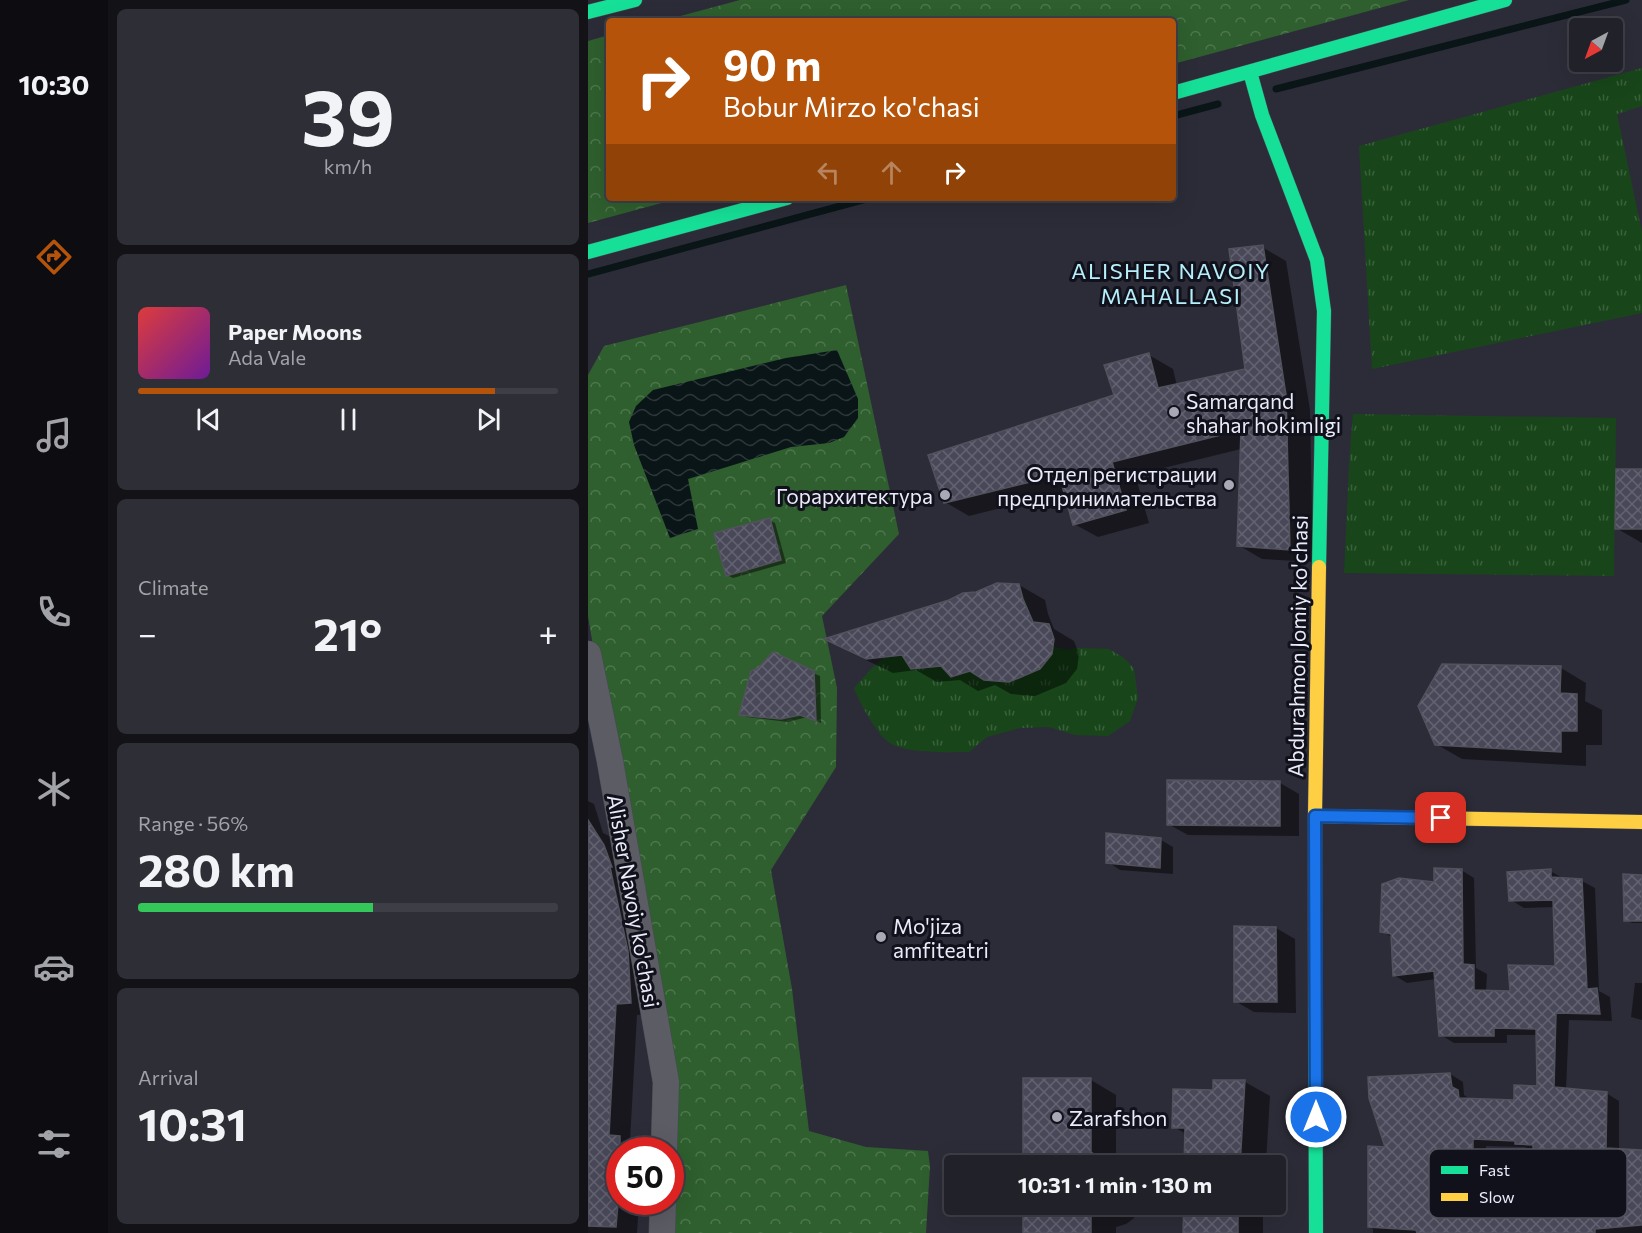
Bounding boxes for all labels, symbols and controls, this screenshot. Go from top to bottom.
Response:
north arrow [1569,18,1623,72]
map controls [1569,18,1623,72]
text: 90 m [723,38,822,90]
icon: right [624,42,702,120]
text: 39 [301,67,395,162]
text: 10:30 [19,68,89,101]
text: Bobur Mirzo ko'chasi [723,90,980,123]
text: km/h [324,154,372,178]
icon: left [812,156,845,189]
icon: ahead [875,156,908,189]
icon: right [938,156,971,189]
icon: directions [33,236,75,278]
district label: ALISHER NAVOIY MAHALLASI [1071,257,1271,309]
text: Paper Moons [228,318,362,345]
text: Ada Vale [228,345,306,369]
place label: Samarqand shahar hokimligi [1186,388,1341,437]
icon: previous [192,403,225,436]
icon: pause [332,403,365,436]
icon: next [472,403,505,436]
marker: Samarqand shahar hokimligi [1167,405,1181,419]
icon: music [33,414,75,456]
place label: Отдел регистрации предпринимательства [997,461,1217,510]
marker: Отдел регистрации предпринимательства [1222,478,1236,492]
place label: Горархитектура [776,483,933,508]
marker: Горархитектура [938,488,952,502]
street label: Abdurahmon Jomiy ko'chasi [1282,515,1312,777]
text: Climate [138,575,208,599]
icon: phone [33,591,75,633]
text: 21° [313,605,382,660]
text: − [138,612,157,653]
text: + [539,612,558,653]
icon: climate [33,768,75,810]
street label: Alisher Navoiy ko'chasi [603,792,665,1010]
pin [1415,792,1466,843]
icon: arrive [1424,801,1457,834]
text: Range · 56% [138,811,248,835]
text: 280 km [138,841,295,896]
place label: Mo'jiza amfiteatri [893,913,989,962]
marker: Mo'jiza amfiteatri [874,930,888,944]
icon: car [33,946,75,988]
text: Arrival [138,1065,199,1089]
position arrow [1284,1085,1348,1149]
text: 10:31 [138,1095,247,1150]
place label: Zarafshon [1069,1105,1167,1130]
marker: Zarafshon [1050,1110,1064,1124]
icon: filters [33,1123,75,1165]
speed limit sign: 50 [606,1137,684,1215]
legend [1429,1149,1627,1218]
text: Fast [1479,1160,1510,1179]
text: 10:31 · 1 min · 130 m [1018,1171,1212,1198]
text: Slow [1479,1187,1515,1206]

